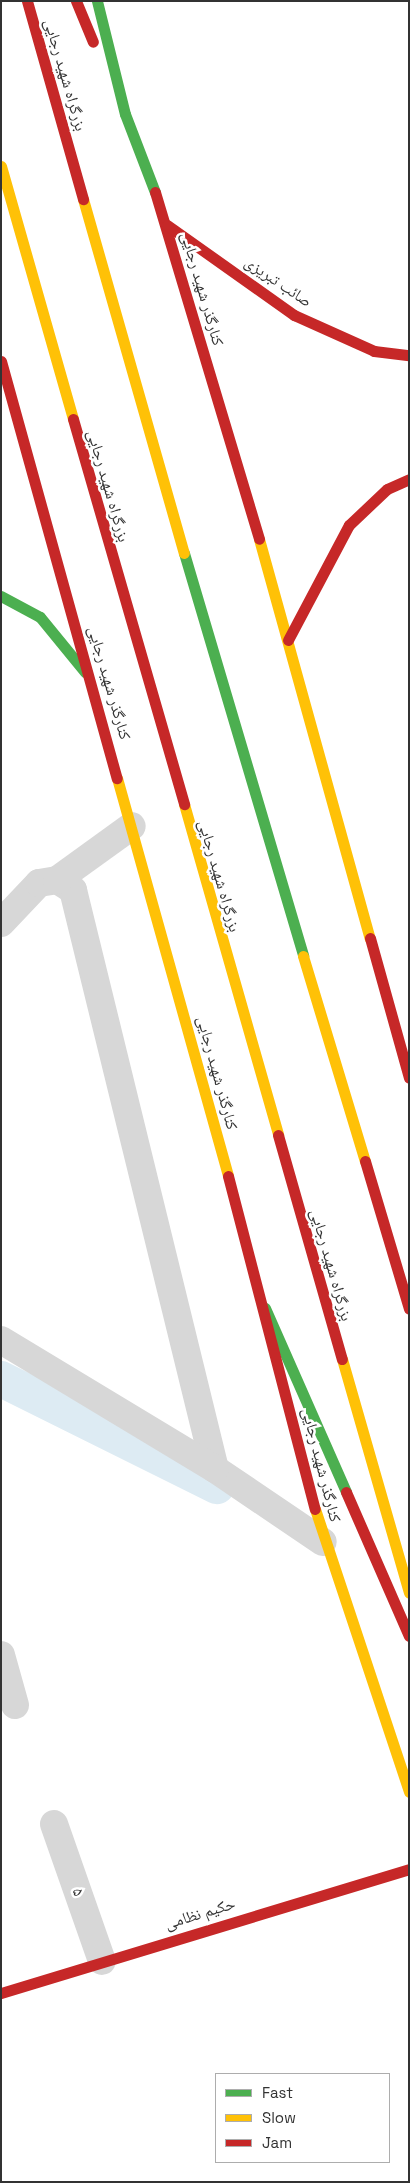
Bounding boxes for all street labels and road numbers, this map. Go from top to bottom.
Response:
street label: بزرگراه شهید رجایی [40,17,90,133]
street label: کنارگذر شهید رجایی [177,230,227,348]
street label: صائب تبریزی [241,253,315,311]
street label: بزرگراه شهید رجایی [83,428,133,544]
street label: کنارگذر شهید رجایی [84,624,134,742]
street label: بزرگراه شهید رجایی [194,818,244,934]
street label: کنارگذر شهید رجایی [193,1014,241,1132]
street label: بزرگراه شهید رجایی [306,1207,356,1323]
street label: کنارگذر شهید رجایی [298,1406,344,1524]
street label: ۵ [68,1885,88,1899]
street label: حکیم نظامی [162,1894,238,1934]

